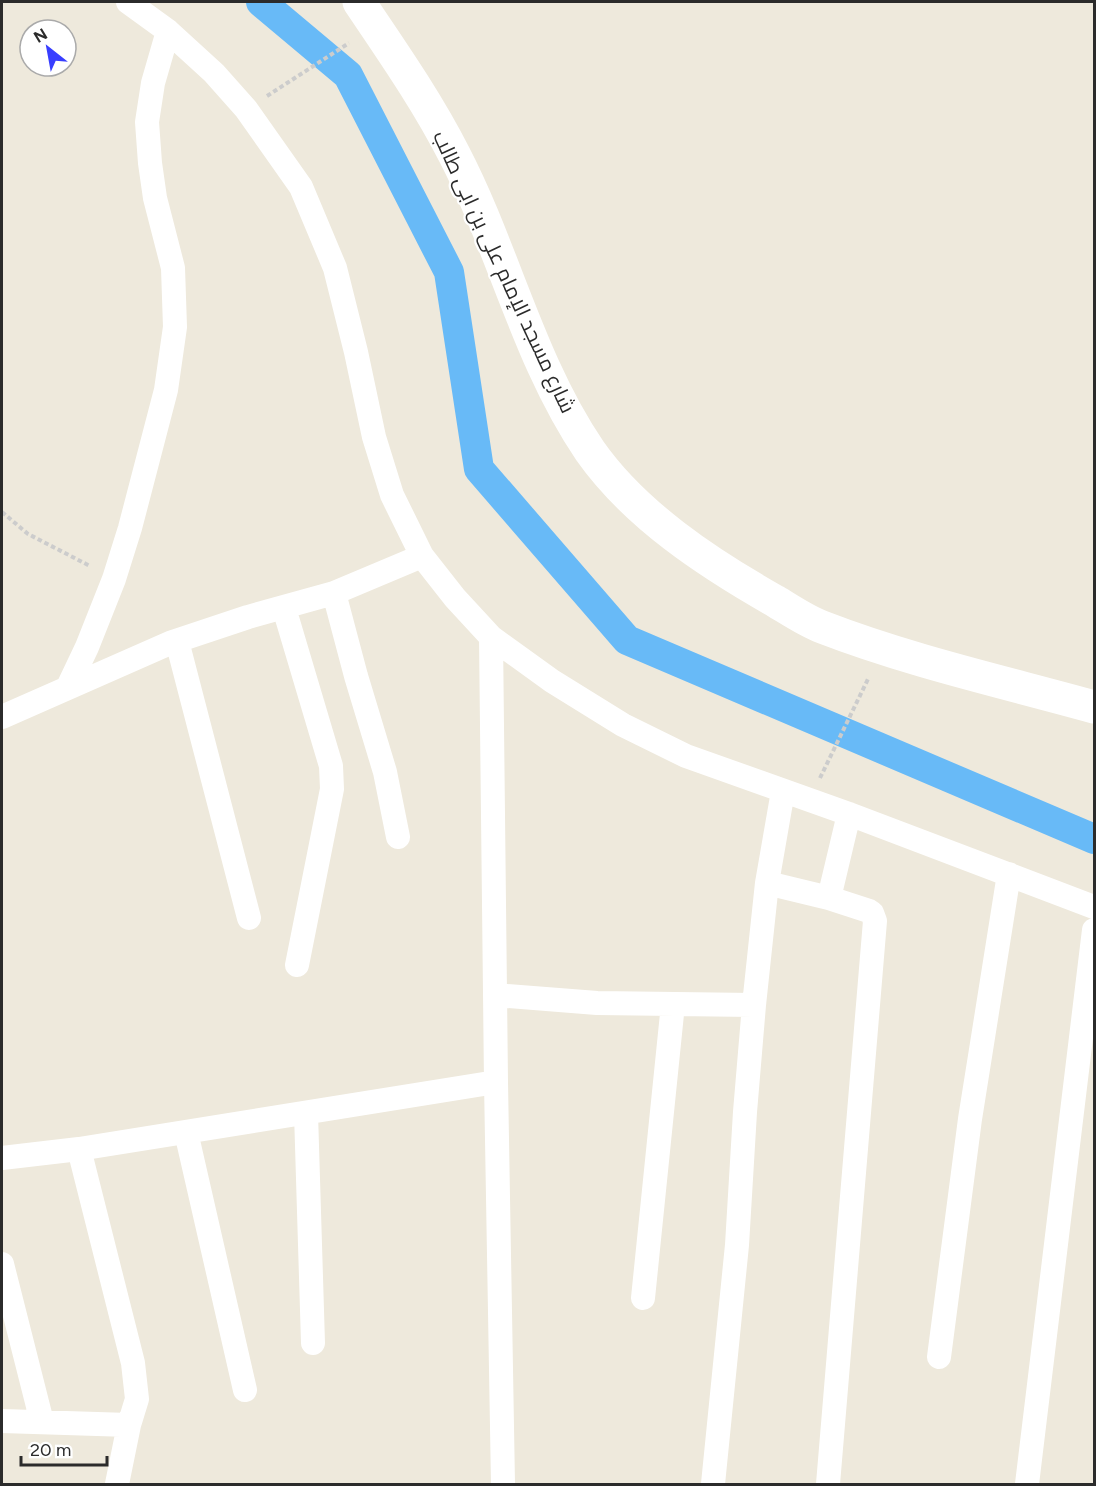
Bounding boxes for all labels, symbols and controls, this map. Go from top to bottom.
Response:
north arrow [18,18,78,78]
text: N [30,24,51,47]
street label: شارع مسجد الإمام على بن ابى طالب [426,127,581,418]
scale bar [21,1429,106,1467]
text: 20 m [30,1439,71,1461]

